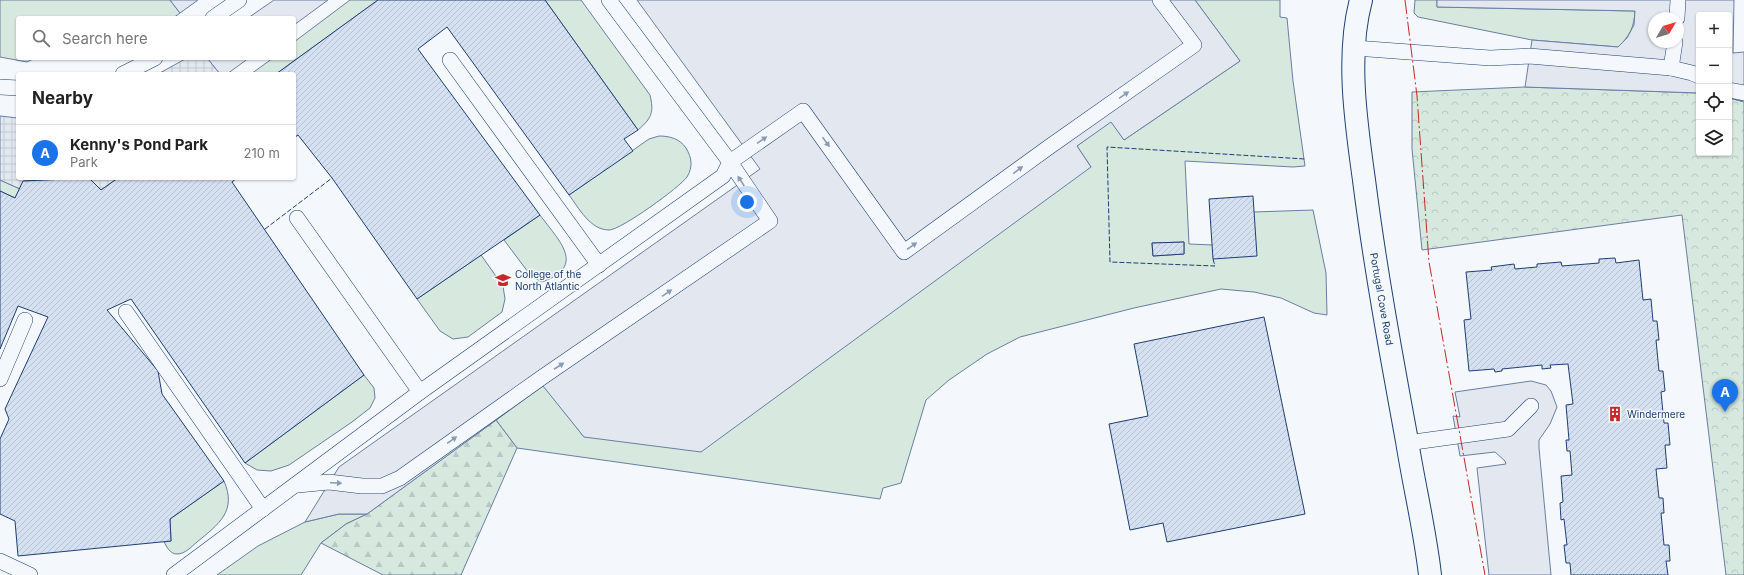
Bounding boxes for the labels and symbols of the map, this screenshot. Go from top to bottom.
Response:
north arrow [1648,12,1684,48]
one-way arrow [1119,91,1129,99]
one-way arrow [756,136,767,144]
one-way arrow [822,137,830,148]
one-way arrow [1012,166,1023,174]
one-way arrow [738,175,745,187]
your location [737,192,757,212]
one-way arrow [907,242,917,250]
street label: Portugal Cove Road [1368,252,1396,346]
place label: College of the North Atlantic [515,268,581,292]
school or university icon: College of the North Atlantic [494,271,512,289]
one-way arrow [661,289,672,297]
one-way arrow [554,362,564,370]
pin: A [1712,379,1738,412]
building icon: Windermere [1606,405,1624,423]
place label: Windermere [1627,408,1685,420]
one-way arrow [447,436,458,444]
one-way arrow [330,479,343,486]

